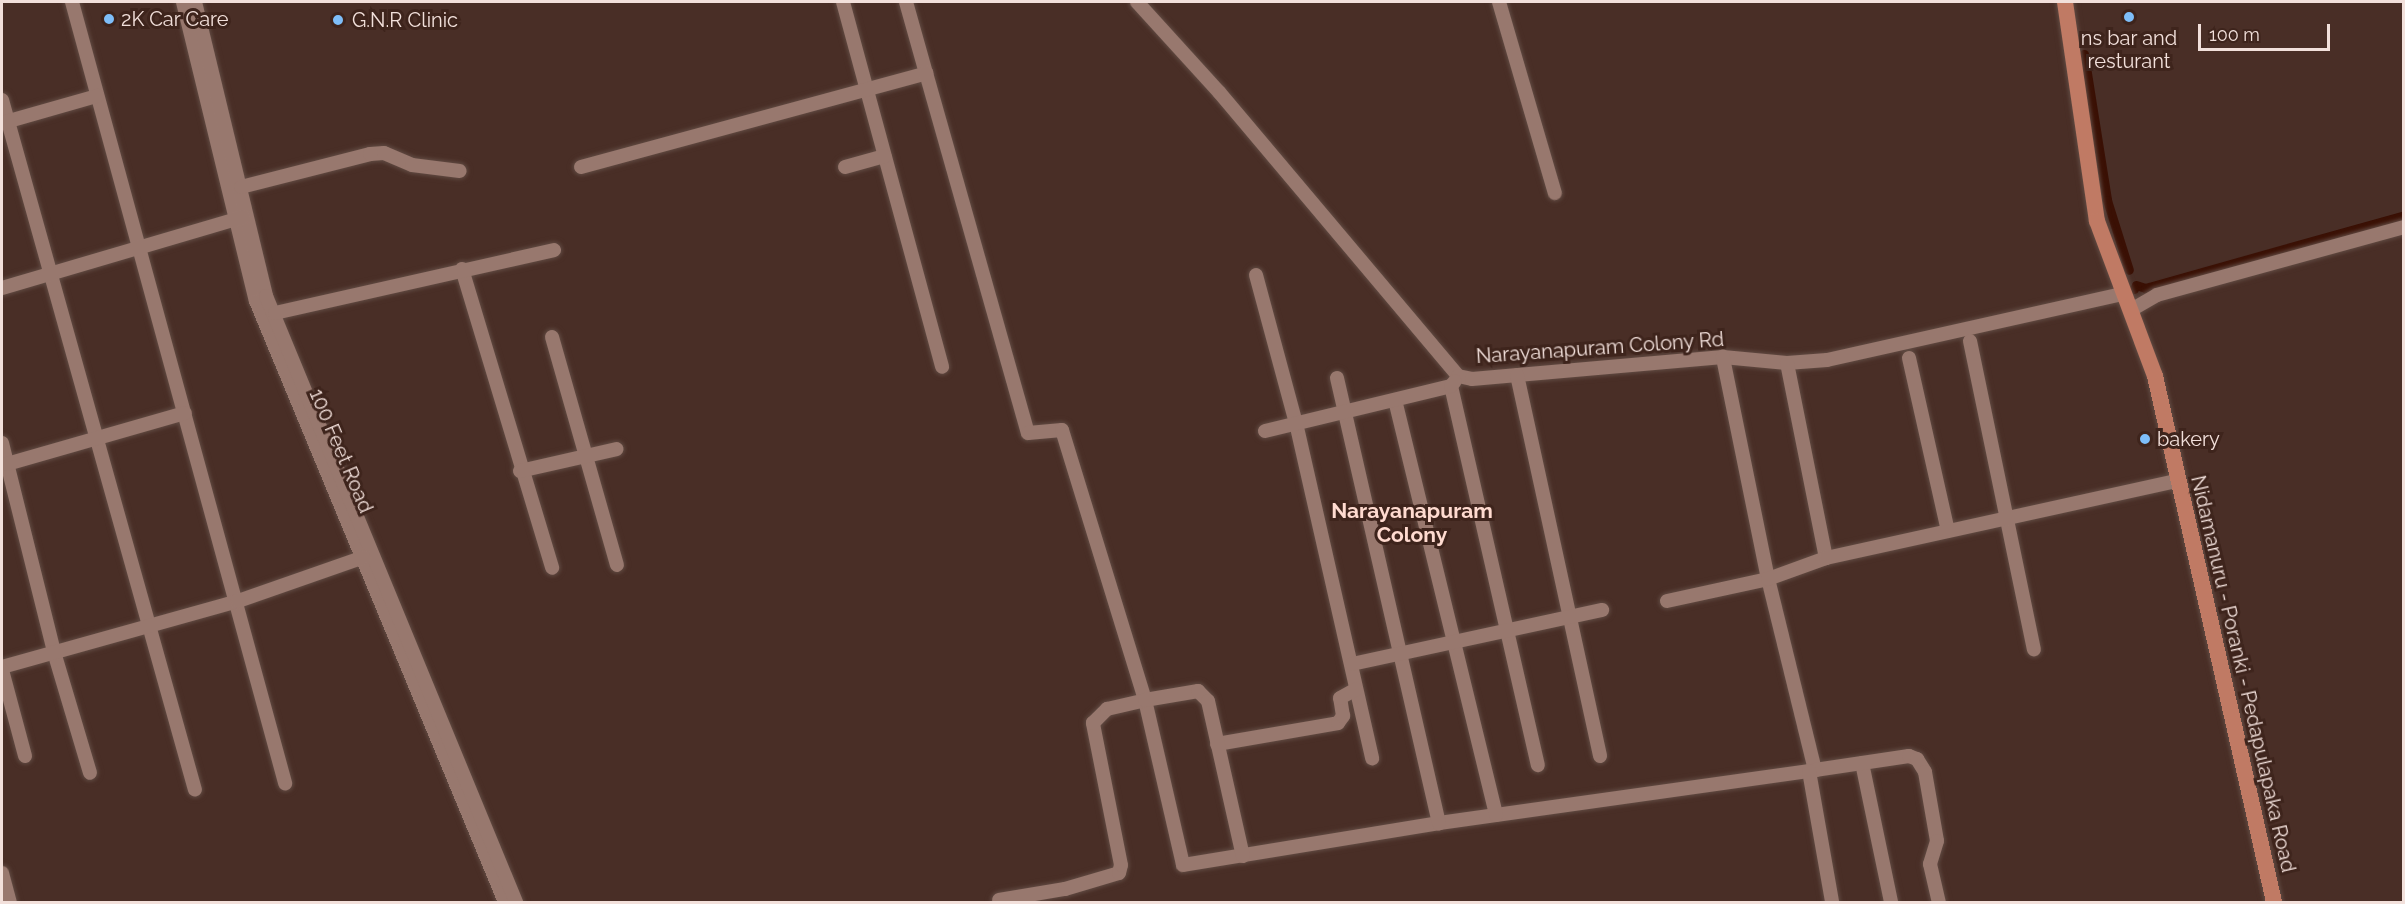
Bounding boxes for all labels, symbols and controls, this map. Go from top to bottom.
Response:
place label: 2K Car Care [121,7,229,31]
place label: G.N.R Clinic [352,8,458,32]
marker: ns bar and resturant [2122,10,2136,24]
marker: G.N.R Clinic [329,11,347,29]
marker: 2K Car Care [102,12,116,26]
scale bar [2201,12,2333,50]
text: 100 m [2209,24,2260,45]
place label: ns bar and resturant [2081,27,2177,74]
street label: Narayanapuram Colony Rd [1475,327,1725,369]
street label: 100 Feet Road [304,385,378,517]
place label: bakery [2157,427,2220,451]
marker: bakery [2138,432,2152,446]
street label: Nidamanuru - Poranki - Pedapulapaka Road [2186,473,2300,875]
district label: Narayanapuram Colony [1331,498,1493,548]

